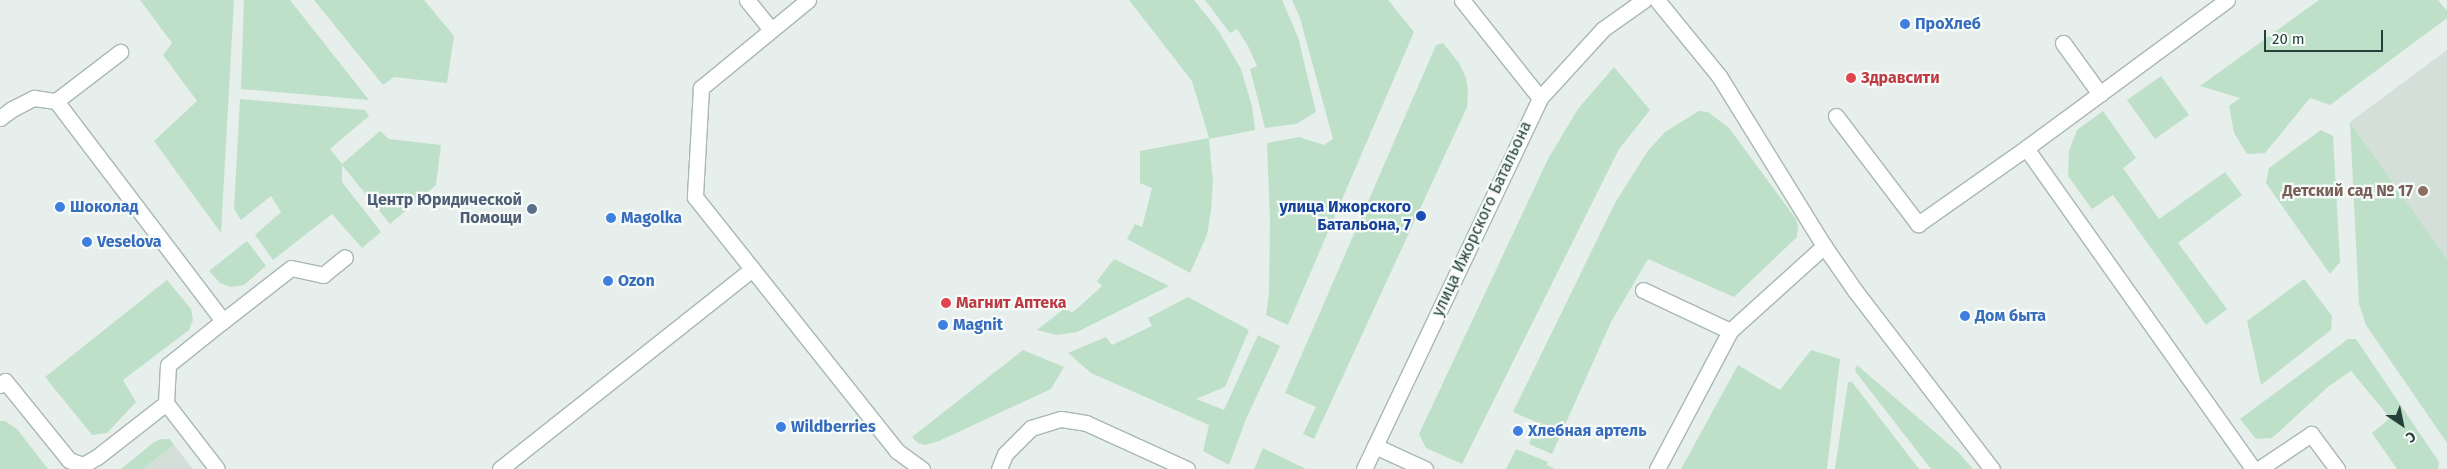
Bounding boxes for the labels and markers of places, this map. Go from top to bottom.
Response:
place label: ПроХлеб [1915,14,1981,34]
marker: ПроХлеб [1899,18,1911,30]
place label: Здравсити [1861,68,1940,88]
marker: Здравсити [1845,72,1857,84]
place label: Детский сад № 17 [2282,181,2413,201]
marker: Детский сад № 17 [2417,185,2429,197]
place label: Центр Юридической Помощи [367,190,522,228]
place label: Шоколад [70,197,138,217]
place label: улица Ижорского Батальона, 7 [1279,197,1411,235]
marker: Шоколад [54,201,66,213]
marker: Центр Юридической Помощи [526,203,538,215]
place label: Magolka [621,208,682,228]
marker: улица Ижорского Батальона, 7 [1415,210,1427,222]
marker: Magolka [605,212,617,224]
place label: Veselova [97,232,162,252]
marker: Veselova [81,236,93,248]
place label: Ozon [618,271,655,291]
marker: Ozon [602,275,614,287]
place label: Магнит Аптека [956,293,1066,313]
marker: Магнит Аптека [940,297,952,309]
place label: Дом быта [1975,306,2046,326]
marker: Дом быта [1959,310,1971,322]
place label: Magnit [953,315,1003,335]
marker: Magnit [937,319,949,331]
place label: Wildberries [791,417,876,437]
marker: Wildberries [775,421,787,433]
place label: Хлебная артель [1528,421,1646,441]
marker: Хлебная артель [1512,425,1524,437]

